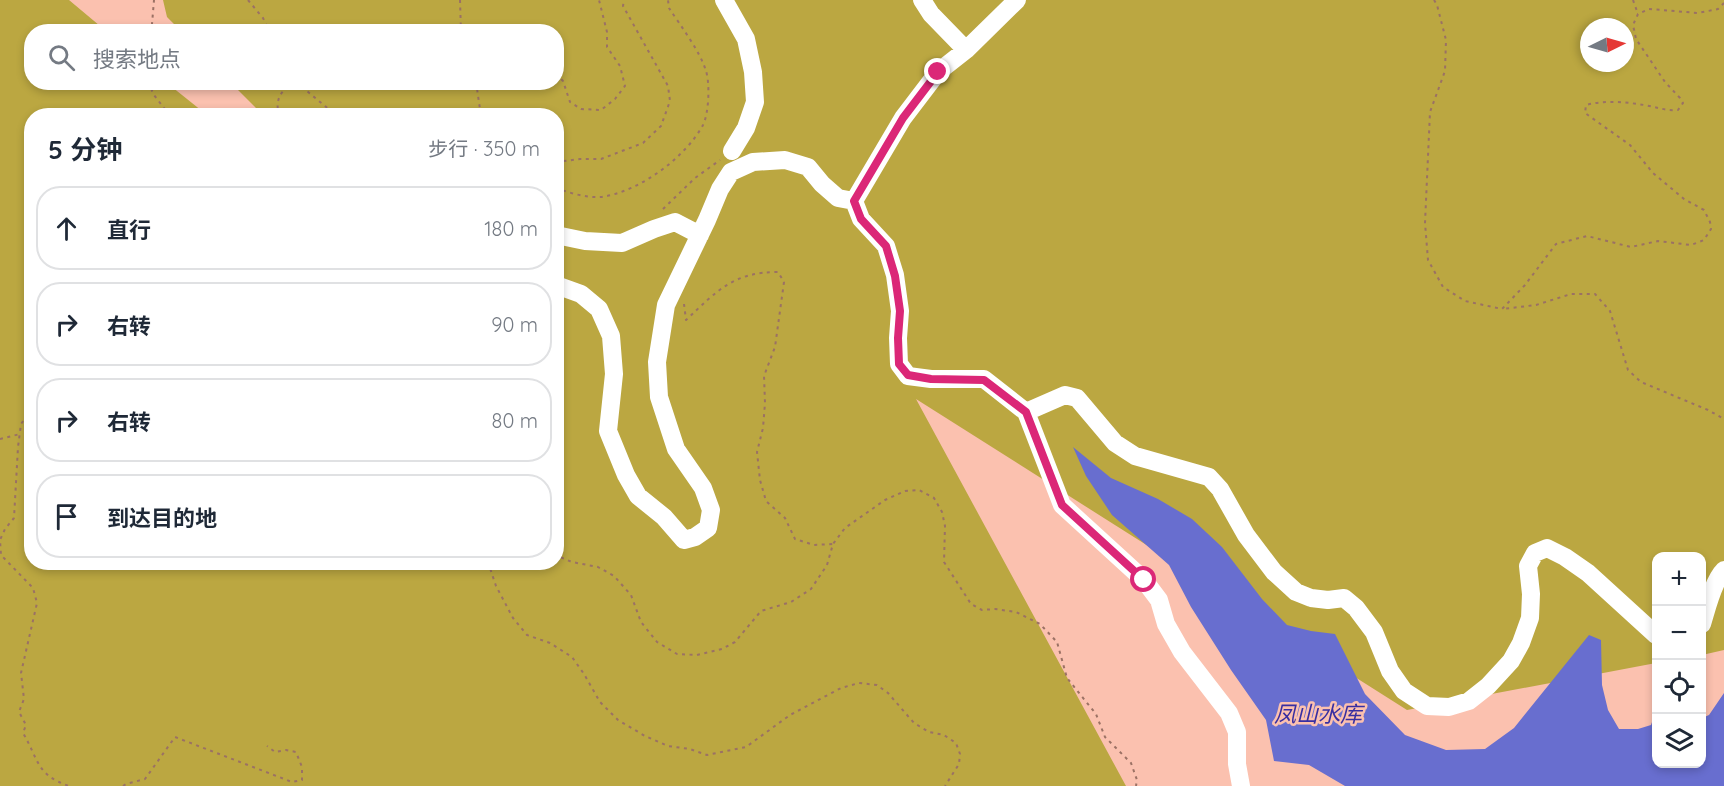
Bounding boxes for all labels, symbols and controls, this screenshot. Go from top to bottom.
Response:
north arrow [1580,18,1634,72]
search box [24,24,564,90]
icon: search [45,41,78,74]
text: 搜索地点 [93,45,181,73]
route end [924,58,950,84]
text: 5 分钟 [48,133,122,166]
text: 步行 · 350 m [428,136,540,161]
icon: ahead [50,212,83,245]
text: 直行 [107,216,151,244]
text: 180 m [484,216,538,241]
icon: right [50,308,83,341]
text: 右转 [107,312,151,340]
text: 90 m [491,312,538,337]
icon: right [50,404,83,437]
text: 右转 [107,408,151,436]
text: 80 m [492,408,538,433]
icon: arrive [50,500,83,533]
text: 到达目的地 [107,504,217,532]
map controls [1652,552,1706,768]
button: + [1652,552,1706,606]
route start [1130,566,1156,592]
button: − [1652,606,1706,660]
button: locate [1652,660,1706,714]
water label: 凤山水库 [1274,700,1366,728]
button: layers [1652,714,1706,768]

